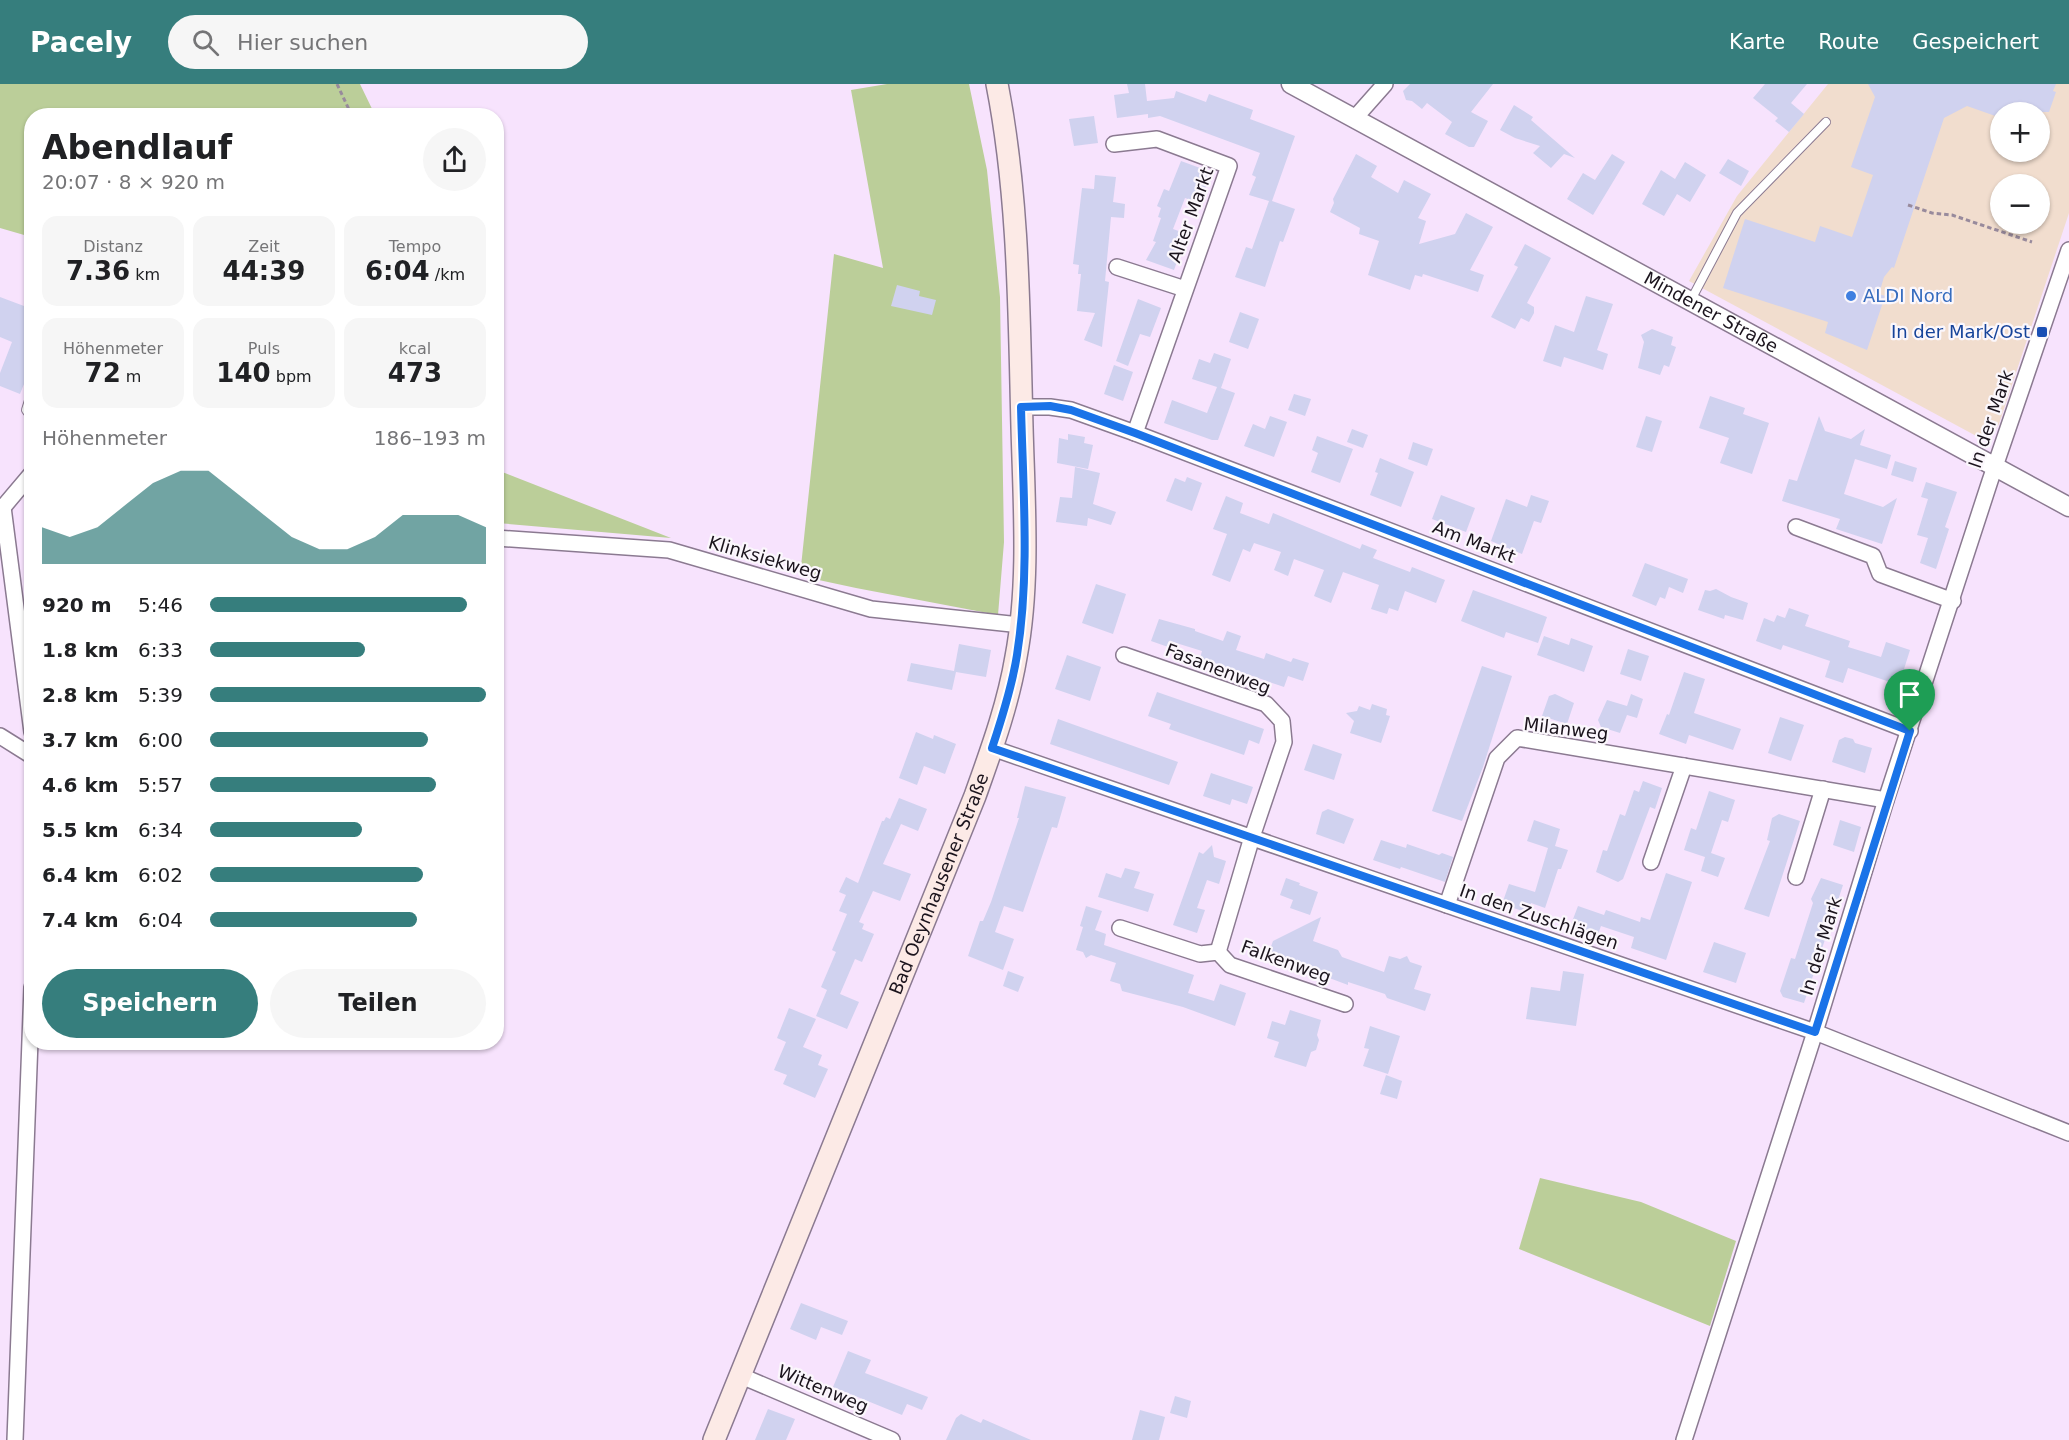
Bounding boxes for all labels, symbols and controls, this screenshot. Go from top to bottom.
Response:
search box [168,15,588,69]
text: Pacely [30,26,132,59]
icon: search [189,26,222,59]
text: Hier suchen [237,30,368,55]
text: Karte [1729,30,1785,54]
text: Route [1818,30,1879,54]
text: Gespeichert [1912,30,2039,54]
map controls [1990,102,2050,234]
button: + [1990,102,2050,162]
text: Abendlauf [42,128,232,167]
button: share [423,128,486,191]
street label: Alter Markt [1164,164,1218,265]
text: 20:07 · 8 × 920 m [42,170,225,194]
button: − [1990,174,2050,234]
text: Distanz [83,237,143,256]
text: Zeit [248,237,280,256]
text: Tempo [389,237,441,256]
text: 7.36 [66,256,130,286]
text: 44:39 [223,256,305,286]
text: 6:04 [365,256,430,286]
text: km [130,265,160,284]
text: /km [430,265,465,284]
street label: Mindener Straße [1641,267,1782,357]
place label: ALDI Nord [1863,285,1953,306]
marker: ALDI Nord [1844,289,1858,303]
place label: In der Mark/Ost [1891,321,2030,342]
marker: In der Mark/Ost [2035,325,2049,339]
text: Höhenmeter [63,339,163,358]
text: Puls [248,339,280,358]
text: kcal [399,339,431,358]
text: 72 [85,358,121,388]
text: 140 [216,358,271,388]
text: 473 [388,358,442,388]
street label: In der Mark [1964,366,2017,471]
text: m [121,367,141,386]
text: bpm [271,367,312,386]
text: Höhenmeter [42,426,167,450]
text: 186–193 m [374,426,486,450]
street label: Am Markt [1430,516,1519,567]
street label: Klinksiekweg [706,531,824,584]
text: 920 m [42,593,112,617]
text: 5:46 [138,593,183,617]
text: 1.8 km [42,638,119,662]
text: 6:33 [138,638,183,662]
street label: Fasanenweg [1162,639,1274,698]
pin [1884,669,1935,731]
icon: arrive [1893,678,1926,711]
text: 2.8 km [42,683,119,707]
text: 5:39 [138,683,183,707]
street label: Milanweg [1522,713,1610,744]
text: 3.7 km [42,728,119,752]
text: 6:00 [138,728,183,752]
street label: Bad Oeynhausener Straße [885,770,992,998]
text: 4.6 km [42,773,119,797]
text: 5:57 [138,773,183,797]
text: 5.5 km [42,818,119,842]
text: 6:34 [138,818,183,842]
text: 6.4 km [42,863,119,887]
text: 6:02 [138,863,183,887]
street label: In den Zuschlägen [1457,880,1621,954]
street label: In der Mark [1796,893,1846,998]
text: 7.4 km [42,908,119,932]
text: 6:04 [138,908,183,932]
street label: Falkenweg [1238,936,1334,988]
button: Speichern [42,969,258,1038]
button: Teilen [270,969,486,1038]
street label: Wittenweg [775,1360,872,1417]

